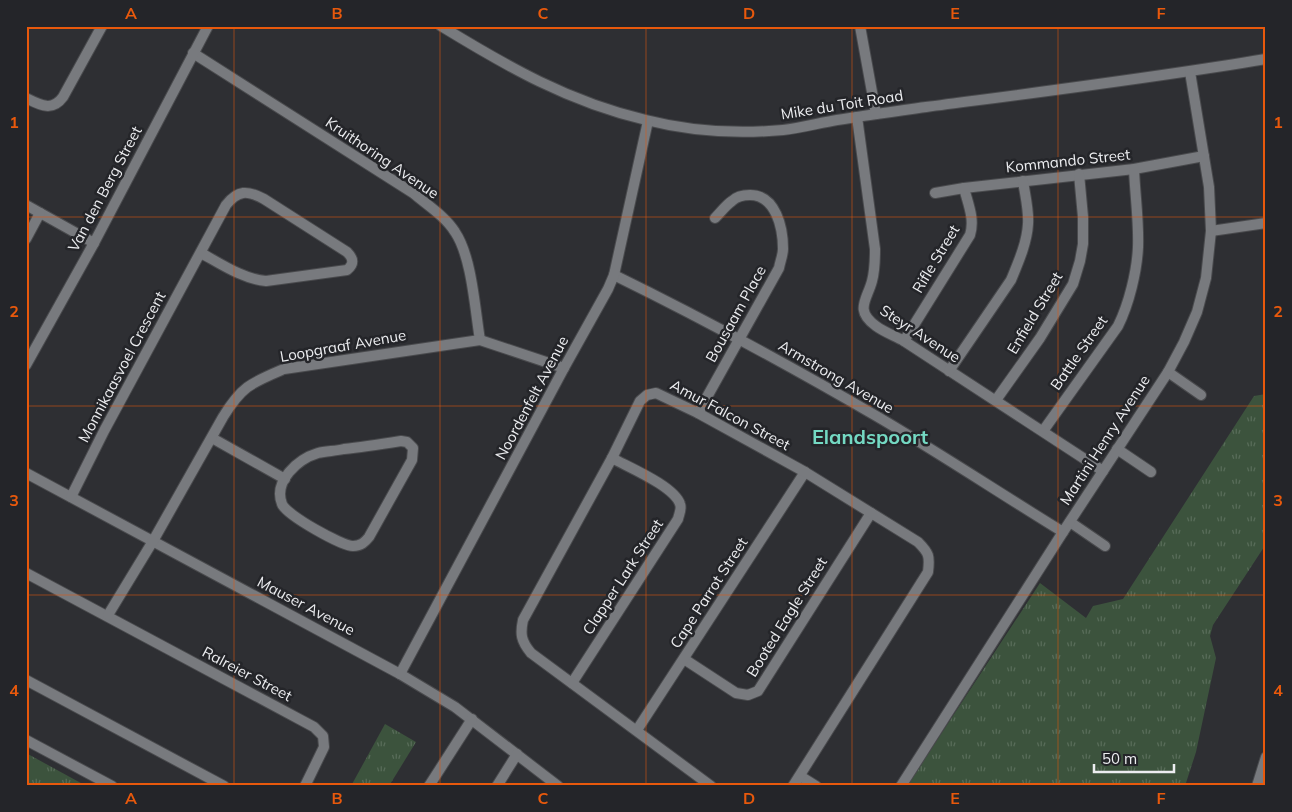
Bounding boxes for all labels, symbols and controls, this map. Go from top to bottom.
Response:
text: A [125,3,137,23]
text: B [331,3,343,23]
text: C [538,3,549,23]
text: D [743,3,755,23]
text: E [950,3,960,23]
text: F [1156,3,1166,23]
street label: Mike du Toit Road [779,85,904,124]
text: 1 [9,112,19,132]
text: 1 [1273,112,1283,132]
street label: Kruithoring Avenue [322,113,443,203]
street label: Van den Berg Street [63,123,146,255]
street label: Kommando Street [1005,145,1131,176]
street label: Rifle Street [908,221,963,296]
street label: Bousaam Place [701,262,770,365]
street label: Enfield Street [1003,268,1066,357]
street label: Monnikaasvoel Crescent [74,288,169,446]
text: 2 [9,301,19,321]
street label: Steyr Avenue [876,301,964,367]
text: 2 [1273,301,1283,321]
street label: Battle Street [1046,312,1111,394]
street label: Loopgraaf Avenue [278,325,408,366]
street label: Noordenfelt Avenue [491,333,572,463]
street label: Armstrong Avenue [775,336,897,417]
street label: Martini Henry Avenue [1055,371,1154,508]
street label: Amur Falcon Street [667,375,793,454]
district label: Elandspoort [812,424,928,449]
text: 3 [9,490,19,510]
text: 3 [1273,490,1283,510]
street label: Clapper Lark Street [578,515,667,638]
street label: Cape Parrot Street [666,534,752,652]
street label: Booted Eagle Street [742,553,831,680]
street label: Mauser Avenue [254,572,358,639]
street label: Ralreier Street [199,642,295,705]
text: 4 [9,680,19,700]
text: 4 [1273,680,1283,700]
scale bar [1094,742,1174,774]
text: 50 m [1102,749,1137,768]
text: A [125,788,137,808]
text: B [331,788,343,808]
text: C [538,788,549,808]
text: D [743,788,755,808]
text: E [950,788,960,808]
text: F [1156,788,1166,808]

